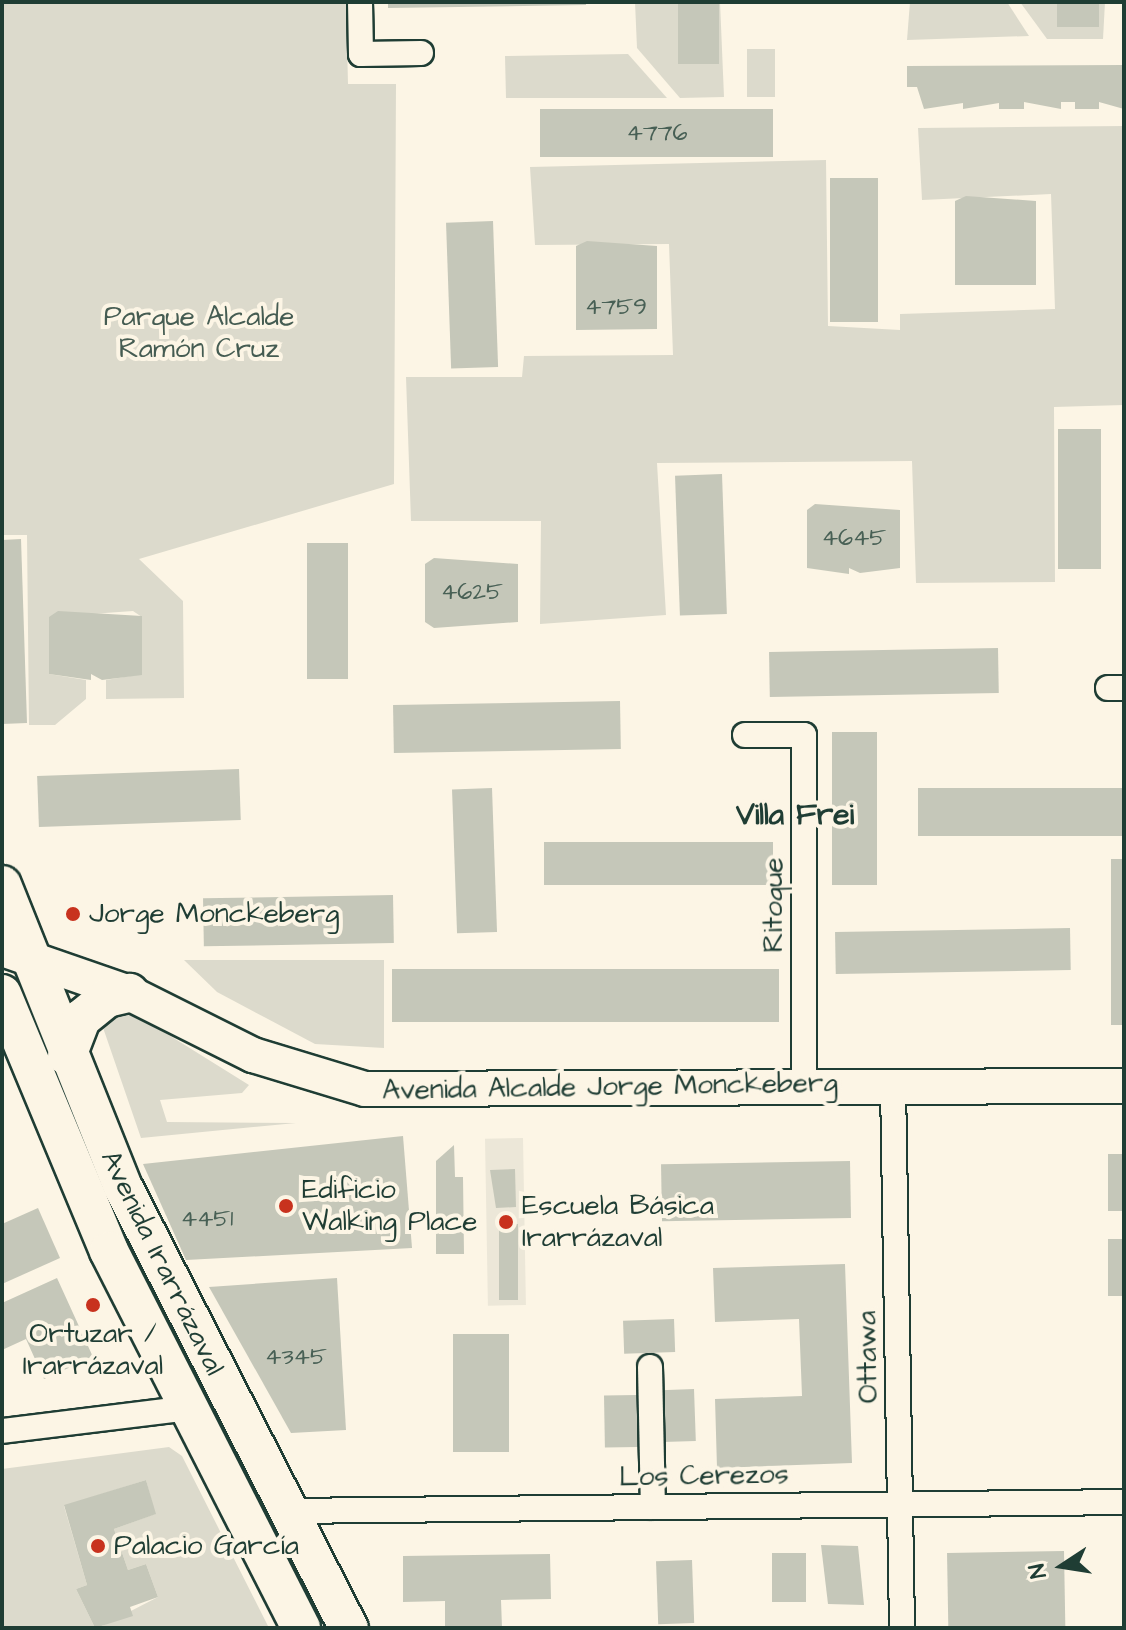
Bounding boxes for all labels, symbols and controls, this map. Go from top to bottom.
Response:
house number: 4776 [627,120,687,148]
house number: 4759 [585,294,647,322]
park label: Parque Alcalde Ramón Cruz [104,300,294,366]
house number: 4645 [822,525,886,553]
house number: 4625 [441,579,503,607]
district label: Villa Frei [736,797,854,833]
street label: Ritoque [757,857,791,953]
place label: Jorge Monckeberg [89,897,340,931]
marker: Jorge Monckeberg [64,905,82,923]
street label: Avenida Alcalde Jorge Monckeberg [382,1066,838,1108]
street label: Avenida Irarrázaval [93,1145,231,1381]
place label: Edificio Walking Place [302,1173,477,1239]
place label: Escuela Básica Irarrázaval [522,1189,714,1255]
marker: Edificio Walking Place [277,1197,295,1215]
house number: 4451 [181,1206,233,1234]
marker: Escuela Básica Irarrázaval [497,1213,515,1231]
marker: Ortuzar / Irarrázaval [84,1296,102,1314]
street label: Ottawa [850,1310,886,1404]
place label: Ortuzar / Irarrázaval [23,1317,163,1383]
house number: 4345 [265,1344,327,1372]
street label: Los Cerezos [619,1458,789,1494]
north arrow [1022,1526,1102,1606]
place label: Palacio García [114,1529,299,1563]
marker: Palacio García [89,1537,107,1555]
text: N [1021,1561,1055,1581]

